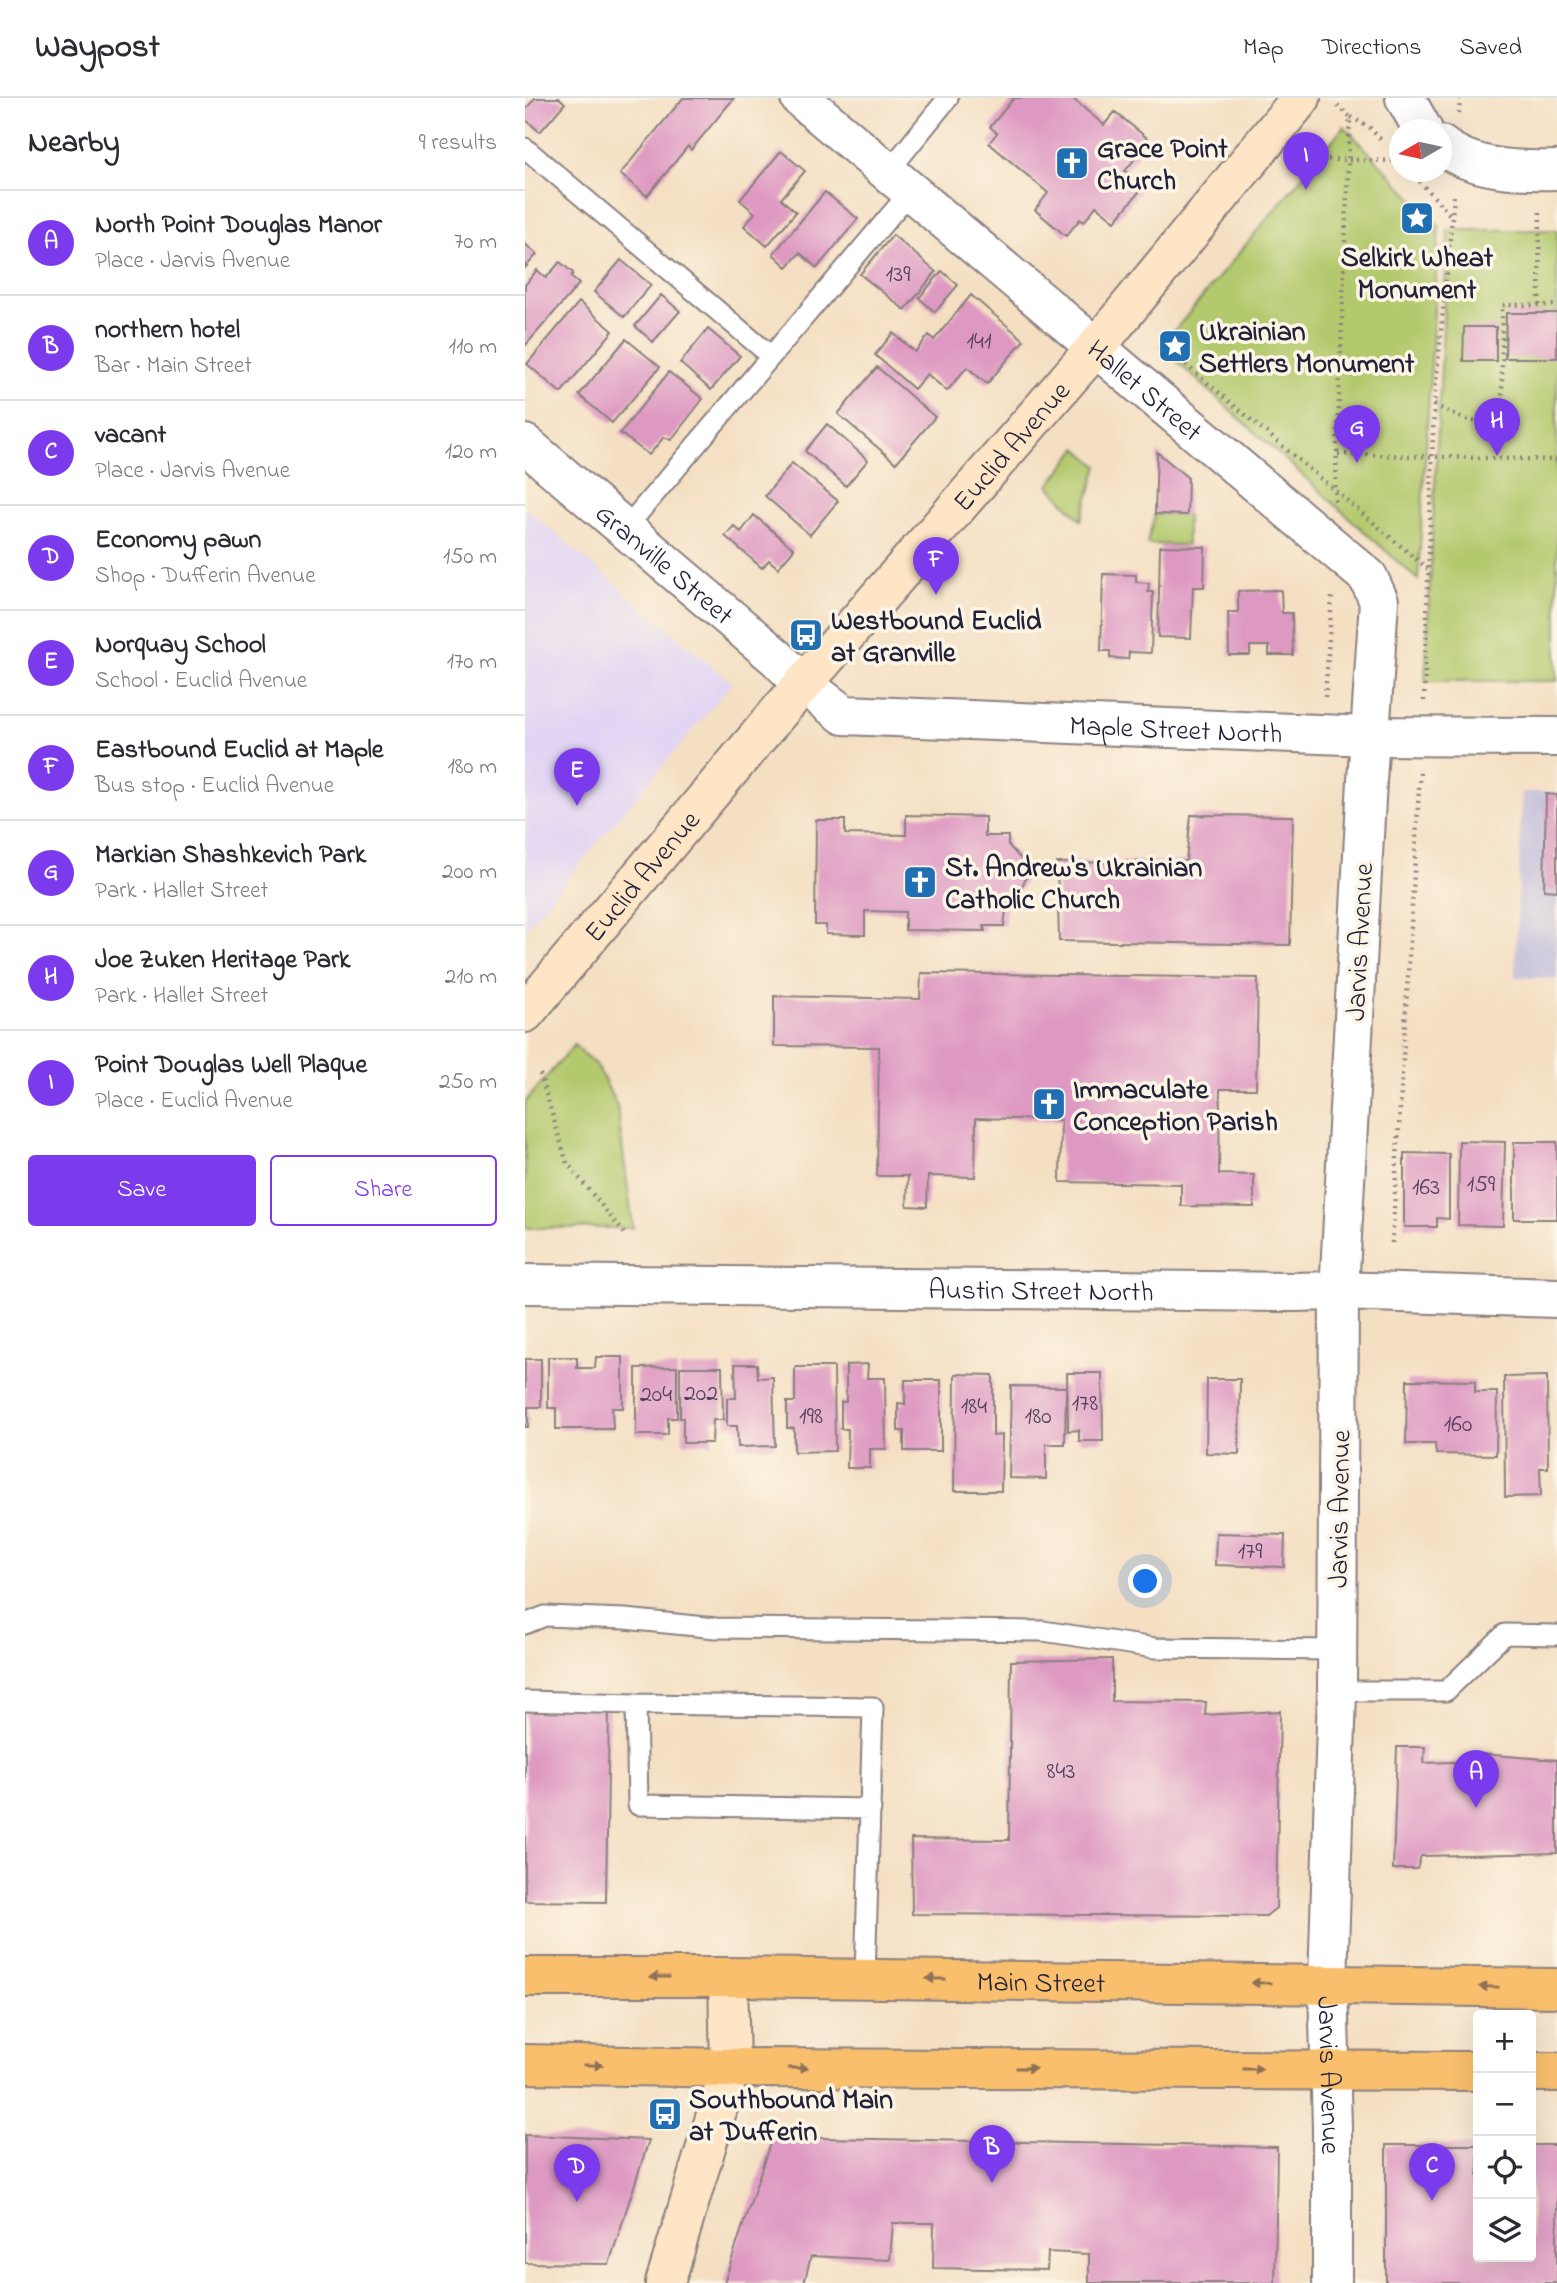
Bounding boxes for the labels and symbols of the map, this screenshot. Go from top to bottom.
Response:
north arrow [1389,119,1452,182]
place label: Grace Point Church [1097,130,1228,203]
pin: I [1283,132,1329,190]
church icon: Grace Point Church [1053,144,1091,182]
place icon: Selkirk Wheat Monument [1398,199,1436,237]
place label: Selkirk Wheat Monument [1341,239,1494,312]
house number: 139 [886,258,911,293]
place label: Ukrainian Settlers Monument [1199,313,1415,386]
house number: 141 [966,325,992,360]
place icon: Ukrainian Settlers Monument [1156,327,1194,365]
street label: Hallet Street [1076,331,1210,453]
street label: Euclid Avenue [945,373,1082,522]
pin: H [1474,398,1520,456]
pin: G [1334,405,1380,463]
street label: Granville Street [585,495,741,637]
pin: F [913,537,959,595]
place label: Westbound Euclid at Granville [831,602,1042,675]
bus stop icon: Westbound Euclid at Granville [787,616,825,654]
street label: Maple Street North [1068,707,1283,756]
pin: E [554,748,600,806]
street label: Euclid Avenue [576,802,712,953]
place label: St. Andrew's Ukrainian Catholic Church [945,849,1202,922]
street label: Jarvis Avenue [1337,862,1386,1022]
church icon: St. Andrew's Ukrainian Catholic Church [901,863,939,901]
place label: Immaculate Conception Parish [1073,1071,1278,1144]
church icon: Immaculate Conception Parish [1030,1085,1068,1123]
house number: 159 [1467,1168,1496,1203]
house number: 163 [1412,1171,1440,1206]
street label: Austin Street North [928,1271,1154,1315]
house number: 202 [684,1377,718,1412]
house number: 204 [640,1378,672,1413]
house number: 178 [1072,1387,1098,1422]
house number: 184 [961,1390,987,1425]
house number: 198 [799,1400,823,1435]
house number: 180 [1025,1400,1052,1435]
house number: 160 [1444,1408,1472,1443]
street label: Jarvis Avenue [1320,1429,1363,1589]
house number: 179 [1238,1535,1263,1570]
your location [1128,1564,1162,1598]
pin: A [1453,1750,1499,1808]
house number: 843 [1047,1755,1075,1790]
street label: Main Street [976,1963,1105,2006]
one-way arrow [648,1971,670,1983]
one-way arrow [925,1973,947,1985]
one-way arrow [1250,1978,1272,1989]
one-way arrow [1478,1981,1500,1993]
street label: Jarvis Avenue [1304,1996,1349,2155]
one-way arrow [582,2059,604,2071]
one-way arrow [788,2062,810,2074]
one-way arrow [1015,2062,1037,2074]
one-way arrow [1243,2063,1265,2075]
place label: Southbound Main at Dufferin [689,2081,893,2154]
bus stop icon: Southbound Main at Dufferin [646,2095,684,2133]
pin: B [969,2125,1015,2183]
pin: C [1409,2143,1455,2201]
pin: D [554,2144,600,2202]

